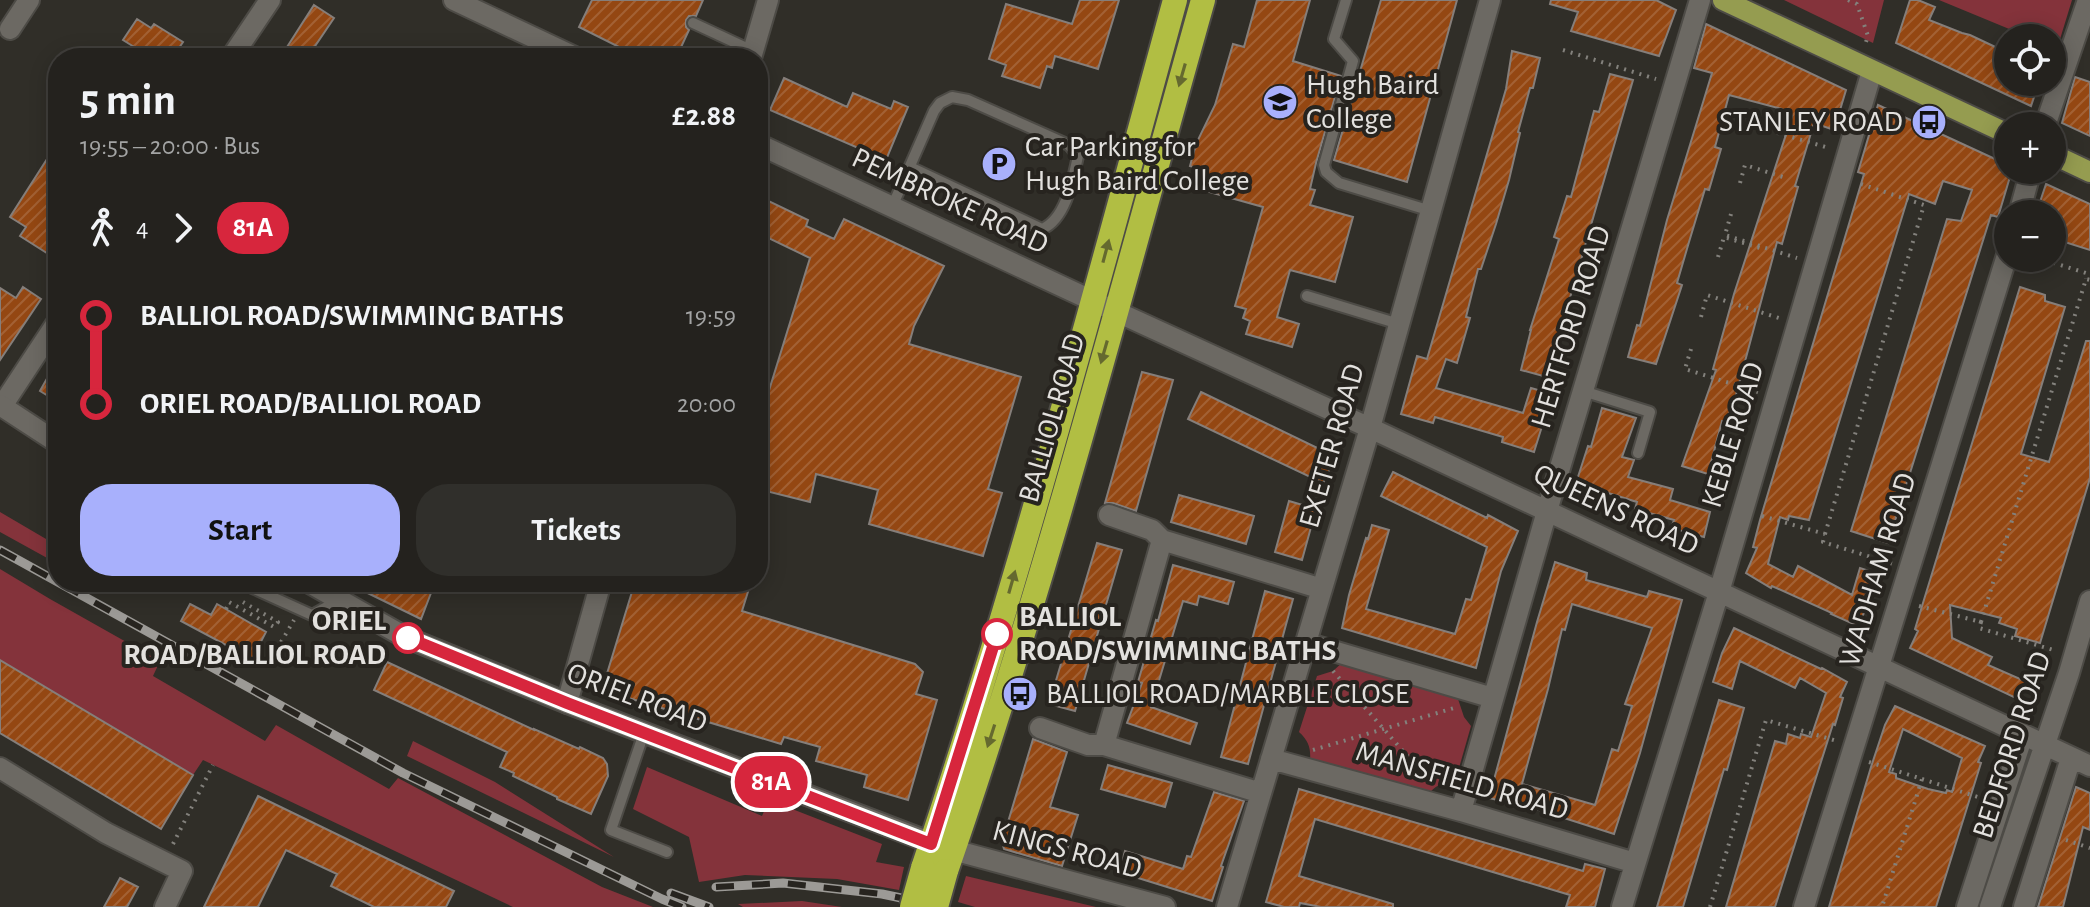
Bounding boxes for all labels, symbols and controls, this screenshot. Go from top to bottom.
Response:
map controls [1994,24,2066,272]
button: locate [1994,24,2066,96]
one-way arrow [1175,64,1188,88]
place label: Hugh Baird College [1306,70,1439,134]
text: 5 min [80,79,176,123]
school or university icon: Hugh Baird College [1261,83,1299,121]
text: £2.88 [672,101,736,131]
bus stop icon: STANLEY ROAD [1910,103,1948,141]
place label: STANLEY ROAD [1719,107,1903,137]
button: + [1994,112,2066,184]
place label: Car Parking for Hugh Baird College [1025,132,1250,196]
text: 19:55 – 20:00 · Bus [80,133,260,159]
street label: PEMBROKE ROAD [847,142,1053,260]
parking icon: Car Parking for Hugh Baird College [980,145,1018,183]
button: − [1994,200,2066,272]
icon: walk [80,206,124,250]
icon: forward [161,206,205,250]
text: 81A [233,214,273,242]
text: 4 [136,215,149,241]
street label: HERTFORD ROAD [1526,222,1616,432]
one-way arrow [1101,239,1113,264]
text: BALLIOL ROAD/SWIMMING BATHS [140,301,564,331]
text: 19:59 [686,303,736,329]
street label: BALLIOL ROAD [1014,330,1090,506]
one-way arrow [1098,340,1110,365]
street label: KEBLE ROAD [1697,359,1769,511]
street label: EXETER ROAD [1294,361,1370,531]
text: ORIEL ROAD/BALLIOL ROAD [140,389,481,419]
text: 20:00 [677,391,736,417]
street label: QUEENS ROAD [1529,459,1703,561]
street label: WADHAM ROAD [1834,469,1922,671]
button: Start [80,484,400,576]
button: Tickets [416,484,736,576]
one-way arrow [1006,570,1019,594]
place label: BALLIOL ROAD/SWIMMING BATHS [1019,602,1336,666]
place label: ORIEL ROAD/BALLIOL ROAD [123,606,386,670]
marker: BALLIOL ROAD/SWIMMING BATHS [982,619,1012,649]
marker: ORIEL ROAD/BALLIOL ROAD [393,623,423,653]
street label: BEDFORD ROAD [1968,648,2056,842]
street label: ORIEL ROAD [563,658,711,738]
bus stop icon: BALLIOL ROAD/MARBLE CLOSE [1001,675,1039,713]
place label: BALLIOL ROAD/MARBLE CLOSE [1046,679,1409,709]
one-way arrow [984,724,997,748]
street label: MANSFIELD ROAD [1352,736,1572,826]
line badge: 81A [725,756,817,808]
text: 81A [751,768,791,796]
street label: KINGS ROAD [989,816,1145,884]

